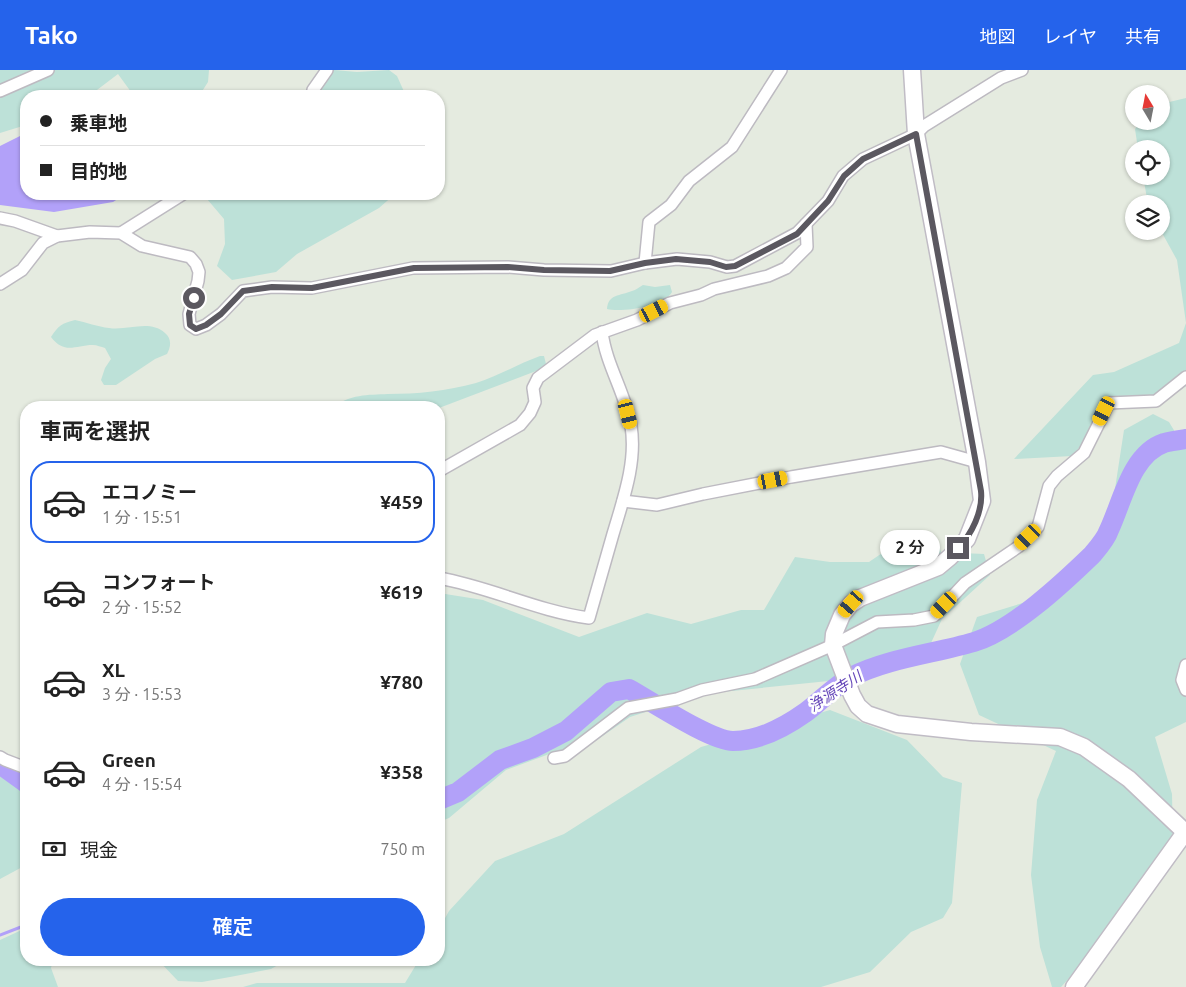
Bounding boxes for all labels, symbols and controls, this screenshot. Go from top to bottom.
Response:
text: Tako [25,22,78,49]
text: 地図 [980,26,1016,46]
text: レイヤ [1044,26,1097,46]
text: 共有 [1125,26,1161,46]
north arrow [1125,85,1170,130]
map controls [1125,85,1170,240]
text: 乗車地 [70,112,127,134]
button: locate [1125,140,1170,185]
text: 目的地 [70,160,127,182]
button: layers [1125,195,1170,240]
route start [183,287,205,309]
car [637,298,670,324]
car [1090,394,1117,428]
car [617,398,638,430]
text: 車両を選択 [40,418,150,443]
car [756,470,789,490]
icon: car [42,480,87,525]
text: エコノミー [102,481,197,503]
text: ¥459 [380,491,423,513]
text: 1 分 · 15:51 [102,508,182,526]
car [1011,521,1044,553]
callout: 2 分 [880,530,940,566]
route end [947,537,969,559]
text: 2 分 [896,538,924,556]
icon: car [42,570,87,615]
text: コンフォート [102,571,215,593]
text: ¥619 [380,581,423,603]
car [835,588,866,620]
car [928,589,959,621]
text: 2 分 · 15:52 [102,598,182,616]
text: XL [102,659,125,681]
icon: car [42,660,87,705]
water label: 浄源寺川 [805,666,866,714]
text: ¥780 [380,671,423,693]
text: 3 分 · 15:53 [102,685,182,703]
text: Green [102,749,156,771]
icon: car [42,750,87,795]
text: ¥358 [380,761,423,783]
text: 4 分 · 15:54 [102,775,182,793]
icon: cash [40,835,68,863]
text: 現金 [80,839,118,861]
text: 750 m [380,840,425,858]
button: 確定 [40,898,425,956]

